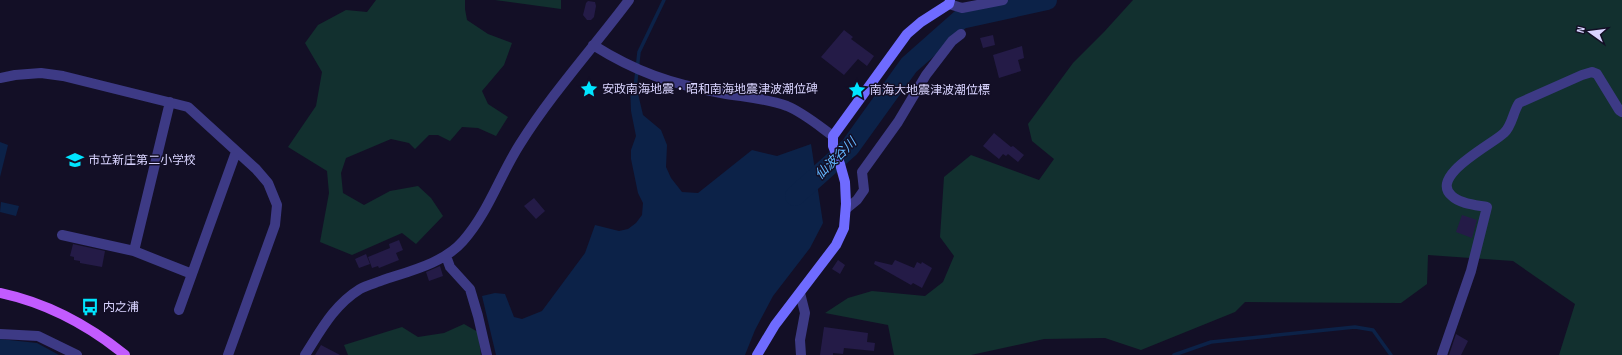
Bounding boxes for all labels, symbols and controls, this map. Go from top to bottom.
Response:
north arrow [1570,12,1610,52]
text: N [1574,25,1588,34]
place icon: 安政南海地震・昭和南海地震津波潮位碑 [579,79,599,99]
place icon: 南海大地震津波潮位標 [847,80,867,100]
place label: 安政南海地震・昭和南海地震津波潮位碑 [602,82,818,97]
place label: 南海大地震津波潮位標 [870,83,990,98]
water label: 仙波谷川 [812,133,861,183]
school or university icon: 市立新庄第二小学校 [65,150,85,170]
place label: 市立新庄第二小学校 [88,153,196,168]
bus stop icon: 内之浦 [80,297,100,317]
place label: 内之浦 [103,300,139,315]

